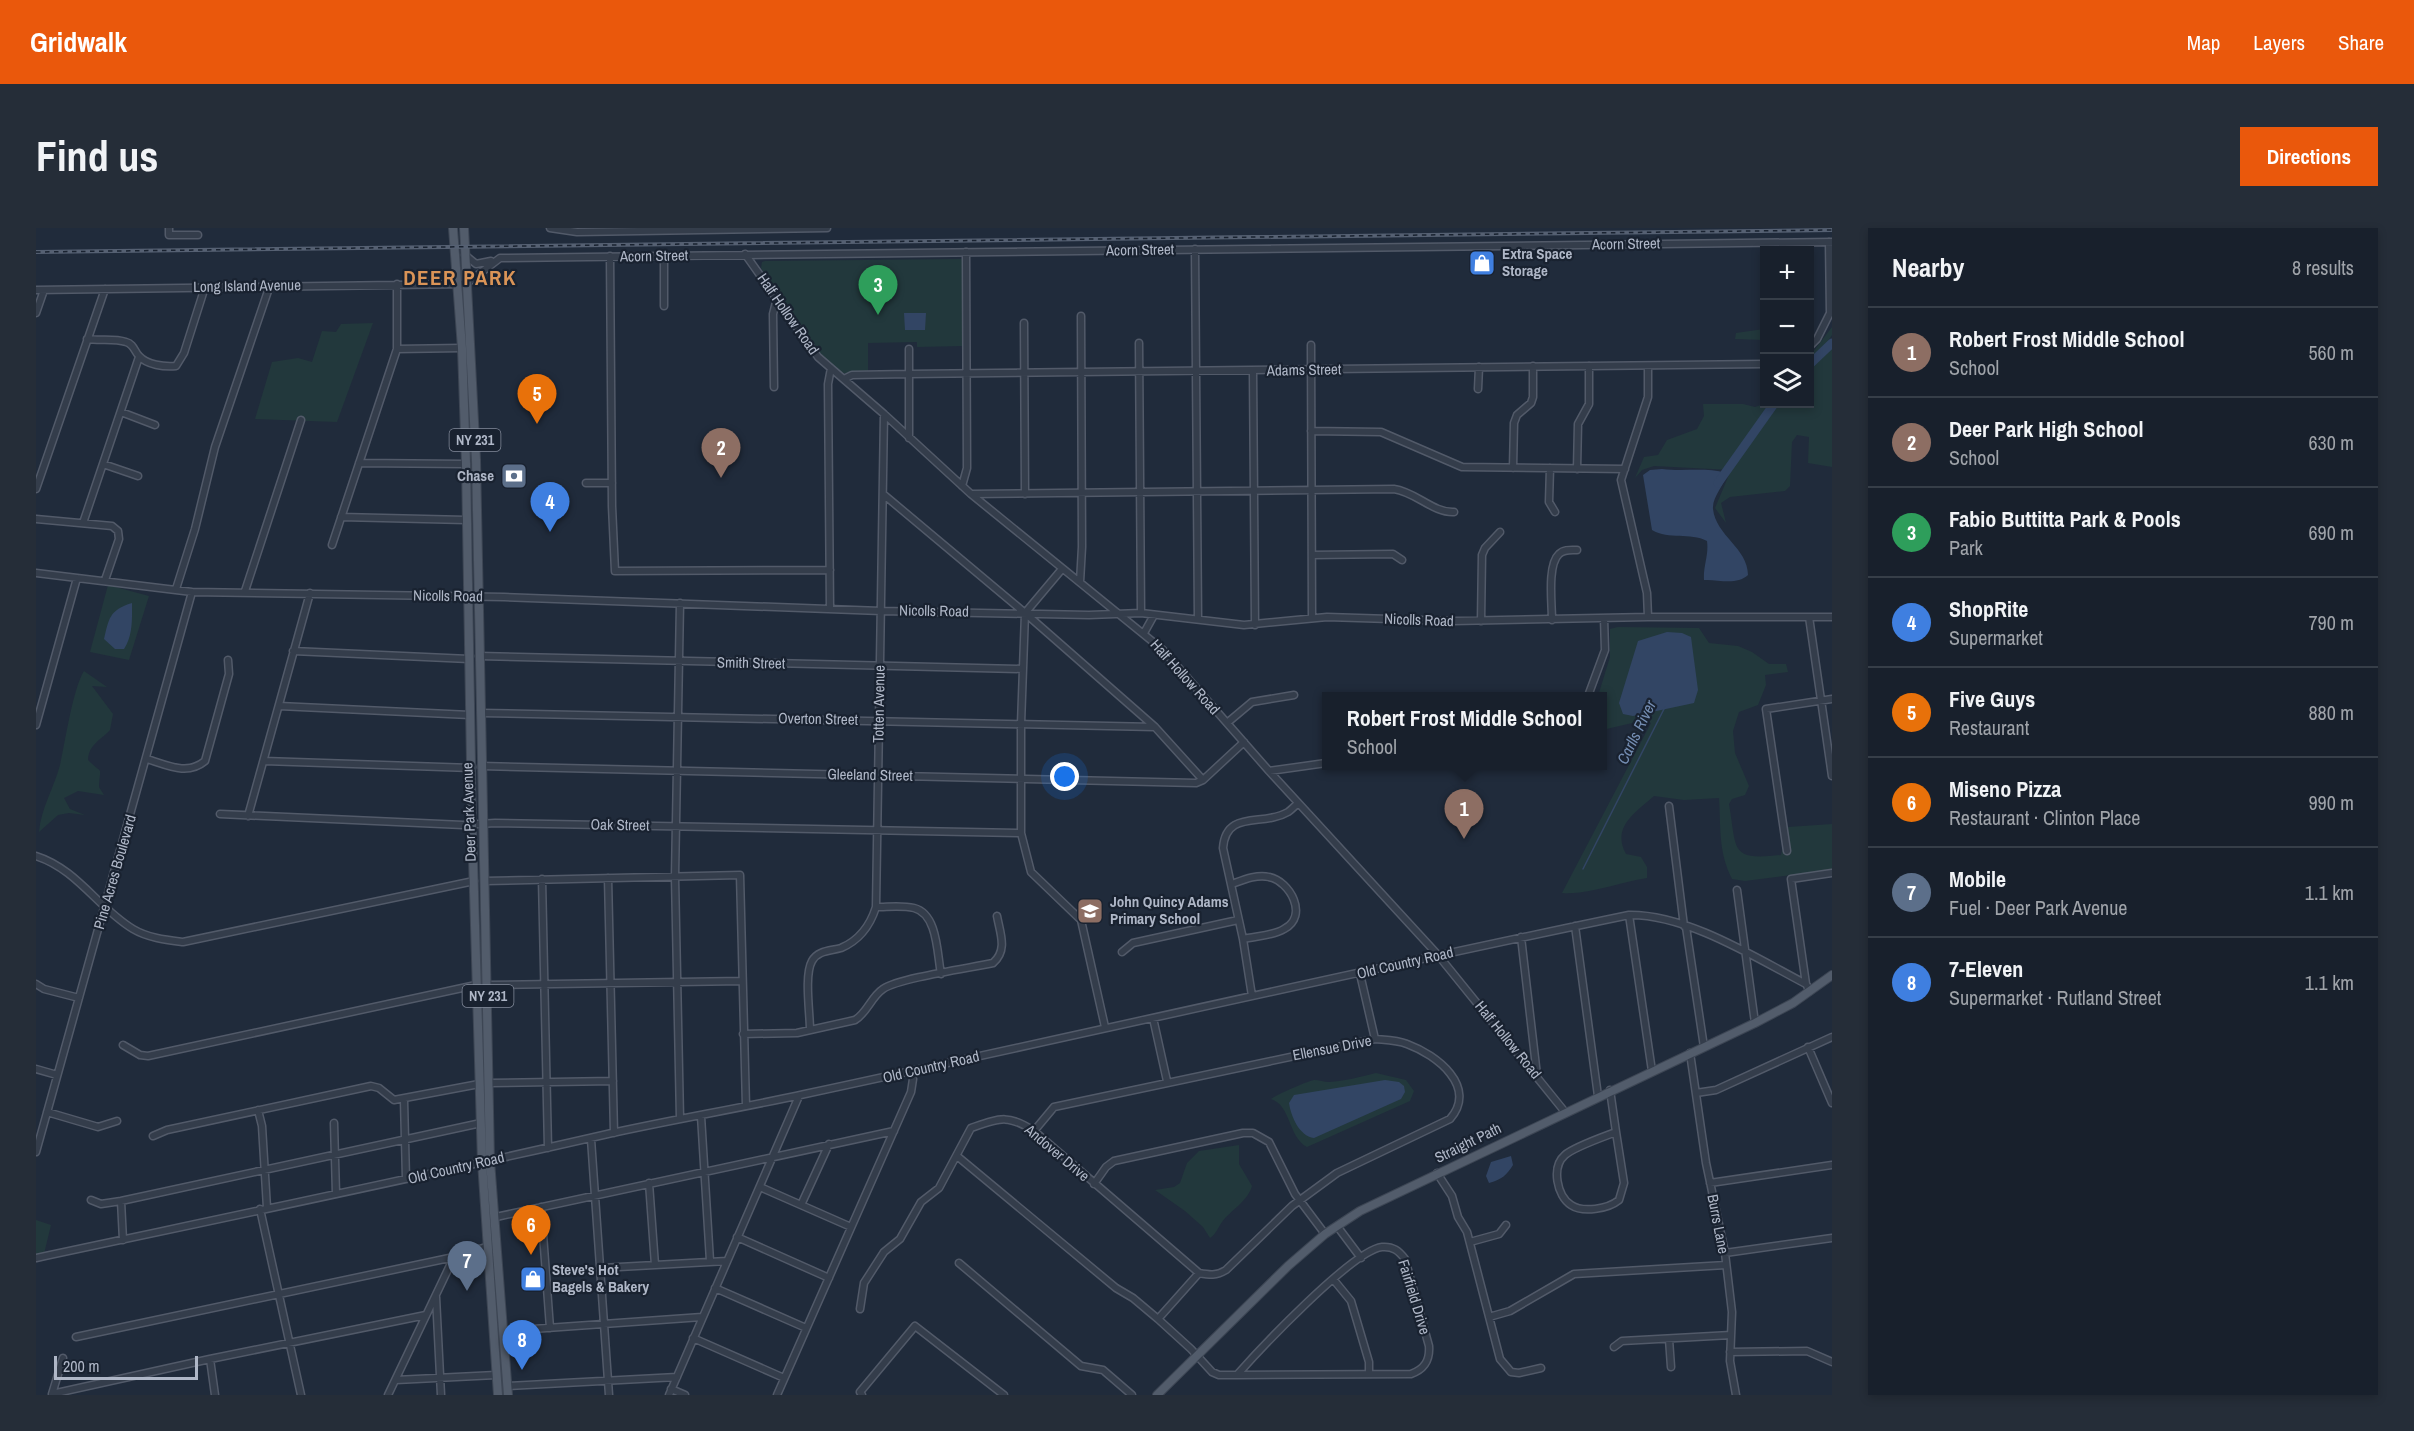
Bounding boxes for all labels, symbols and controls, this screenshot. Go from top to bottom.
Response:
text: Gridwalk [30,23,127,61]
text: Map [2187,28,2220,57]
text: Layers [2253,28,2305,57]
text: Share [2338,28,2384,57]
button: Directions [2240,127,2378,186]
text: Find us [36,128,158,184]
street label: Acorn Street [1591,232,1661,255]
street label: Acorn Street [1105,238,1175,261]
place label: Extra Space Storage [1502,243,1573,281]
street label: Acorn Street [619,244,689,267]
map controls [1760,246,1814,408]
button: + [1760,246,1814,300]
shop icon: Extra Space Storage [1467,248,1497,278]
text: Nearby [1892,250,1964,285]
text: 8 results [2292,254,2354,281]
district label: DEER PARK [403,263,517,292]
pin: 3 [858,266,898,315]
street label: Half Hollow Road [753,269,824,359]
street label: Long Island Avenue [193,274,301,297]
button: − [1760,300,1814,354]
text: Robert Frost Middle School [1949,324,2185,354]
text: 1 [1907,339,1916,366]
text: 560 m [2308,339,2354,366]
button: layers [1760,354,1814,408]
text: School [1949,354,1999,381]
street label: Adams Street [1266,358,1342,381]
pin: 5 [518,374,556,424]
text: Deer Park High School [1949,414,2144,444]
pin: 2 [702,428,740,478]
road number: NY 231 [450,429,500,451]
text: 2 [1907,429,1916,456]
text: 630 m [2308,429,2354,456]
text: School [1949,444,1999,471]
bank icon: Chase [499,461,529,491]
place label: Chase [457,465,494,486]
pin: 4 [530,482,570,532]
text: Fabio Buttitta Park & Pools [1949,504,2181,534]
text: 3 [1907,519,1916,546]
text: 690 m [2308,519,2354,546]
text: Park [1949,534,1983,561]
street label: Nicolls Road [413,584,483,607]
text: ShopRite [1949,594,2028,624]
street label: Nicolls Road [899,599,969,622]
street label: Nicolls Road [1384,608,1454,631]
text: 4 [1907,609,1916,636]
text: 790 m [2308,609,2354,636]
text: Supermarket [1949,624,2043,651]
street label: Half Hollow Road [1146,634,1225,719]
street label: Smith Street [717,651,786,674]
street label: Totten Avenue [867,665,890,743]
text: Five Guys [1949,684,2035,714]
popup [1322,692,1607,770]
water label: Carlls River [1611,696,1661,768]
text: 5 [1907,699,1916,726]
text: 880 m [2308,699,2354,726]
text: Robert Frost Middle School [1347,703,1582,733]
street label: Overton Street [778,707,859,730]
text: Restaurant [1949,714,2029,741]
text: School [1347,733,1397,760]
street label: Deer Park Avenue [456,762,481,862]
your location [1050,762,1079,791]
street label: Gleeland Street [827,763,913,786]
text: Miseno Pizza [1949,774,2061,804]
text: 6 [1907,789,1916,816]
text: 990 m [2308,789,2354,816]
pin: 1 [1444,790,1484,839]
text: Restaurant · Clinton Place [1949,804,2140,831]
street label: Pine Acres Boulevard [88,812,141,932]
street label: Oak Street [590,813,650,836]
text: Mobile [1949,864,2006,894]
text: 7 [1907,879,1916,906]
text: 1.1 km [2305,879,2354,906]
place label: John Quincy Adams Primary School [1110,891,1229,929]
text: Fuel · Deer Park Avenue [1949,894,2127,921]
school or university icon: John Quincy Adams Primary School [1075,896,1105,926]
street label: Old Country Road [1355,941,1455,984]
text: 7-Eleven [1949,954,2023,984]
text: 8 [1907,969,1916,996]
text: 1.1 km [2305,969,2354,996]
text: Supermarket · Rutland Street [1949,984,2161,1011]
road number: NY 231 [462,985,514,1007]
street label: Half Hollow Road [1470,996,1546,1083]
street label: Ellensue Drive [1291,1030,1373,1065]
street label: Old Country Road [881,1045,981,1088]
street label: Straight Path [1431,1117,1505,1168]
street label: Andover Drive [1020,1119,1094,1186]
street label: Old Country Road [406,1146,506,1189]
street label: Burrs Lane [1702,1192,1735,1256]
pin: 6 [512,1206,550,1255]
pin: 7 [448,1242,486,1291]
street label: Fairfield Drive [1393,1257,1436,1337]
place label: Steve's Hot Bagels & Bakery [552,1259,649,1297]
shop icon: Steve's Hot Bagels & Bakery [518,1264,548,1294]
pin: 8 [502,1320,542,1370]
scale bar [54,1353,198,1380]
text: 200 m [63,1355,99,1377]

